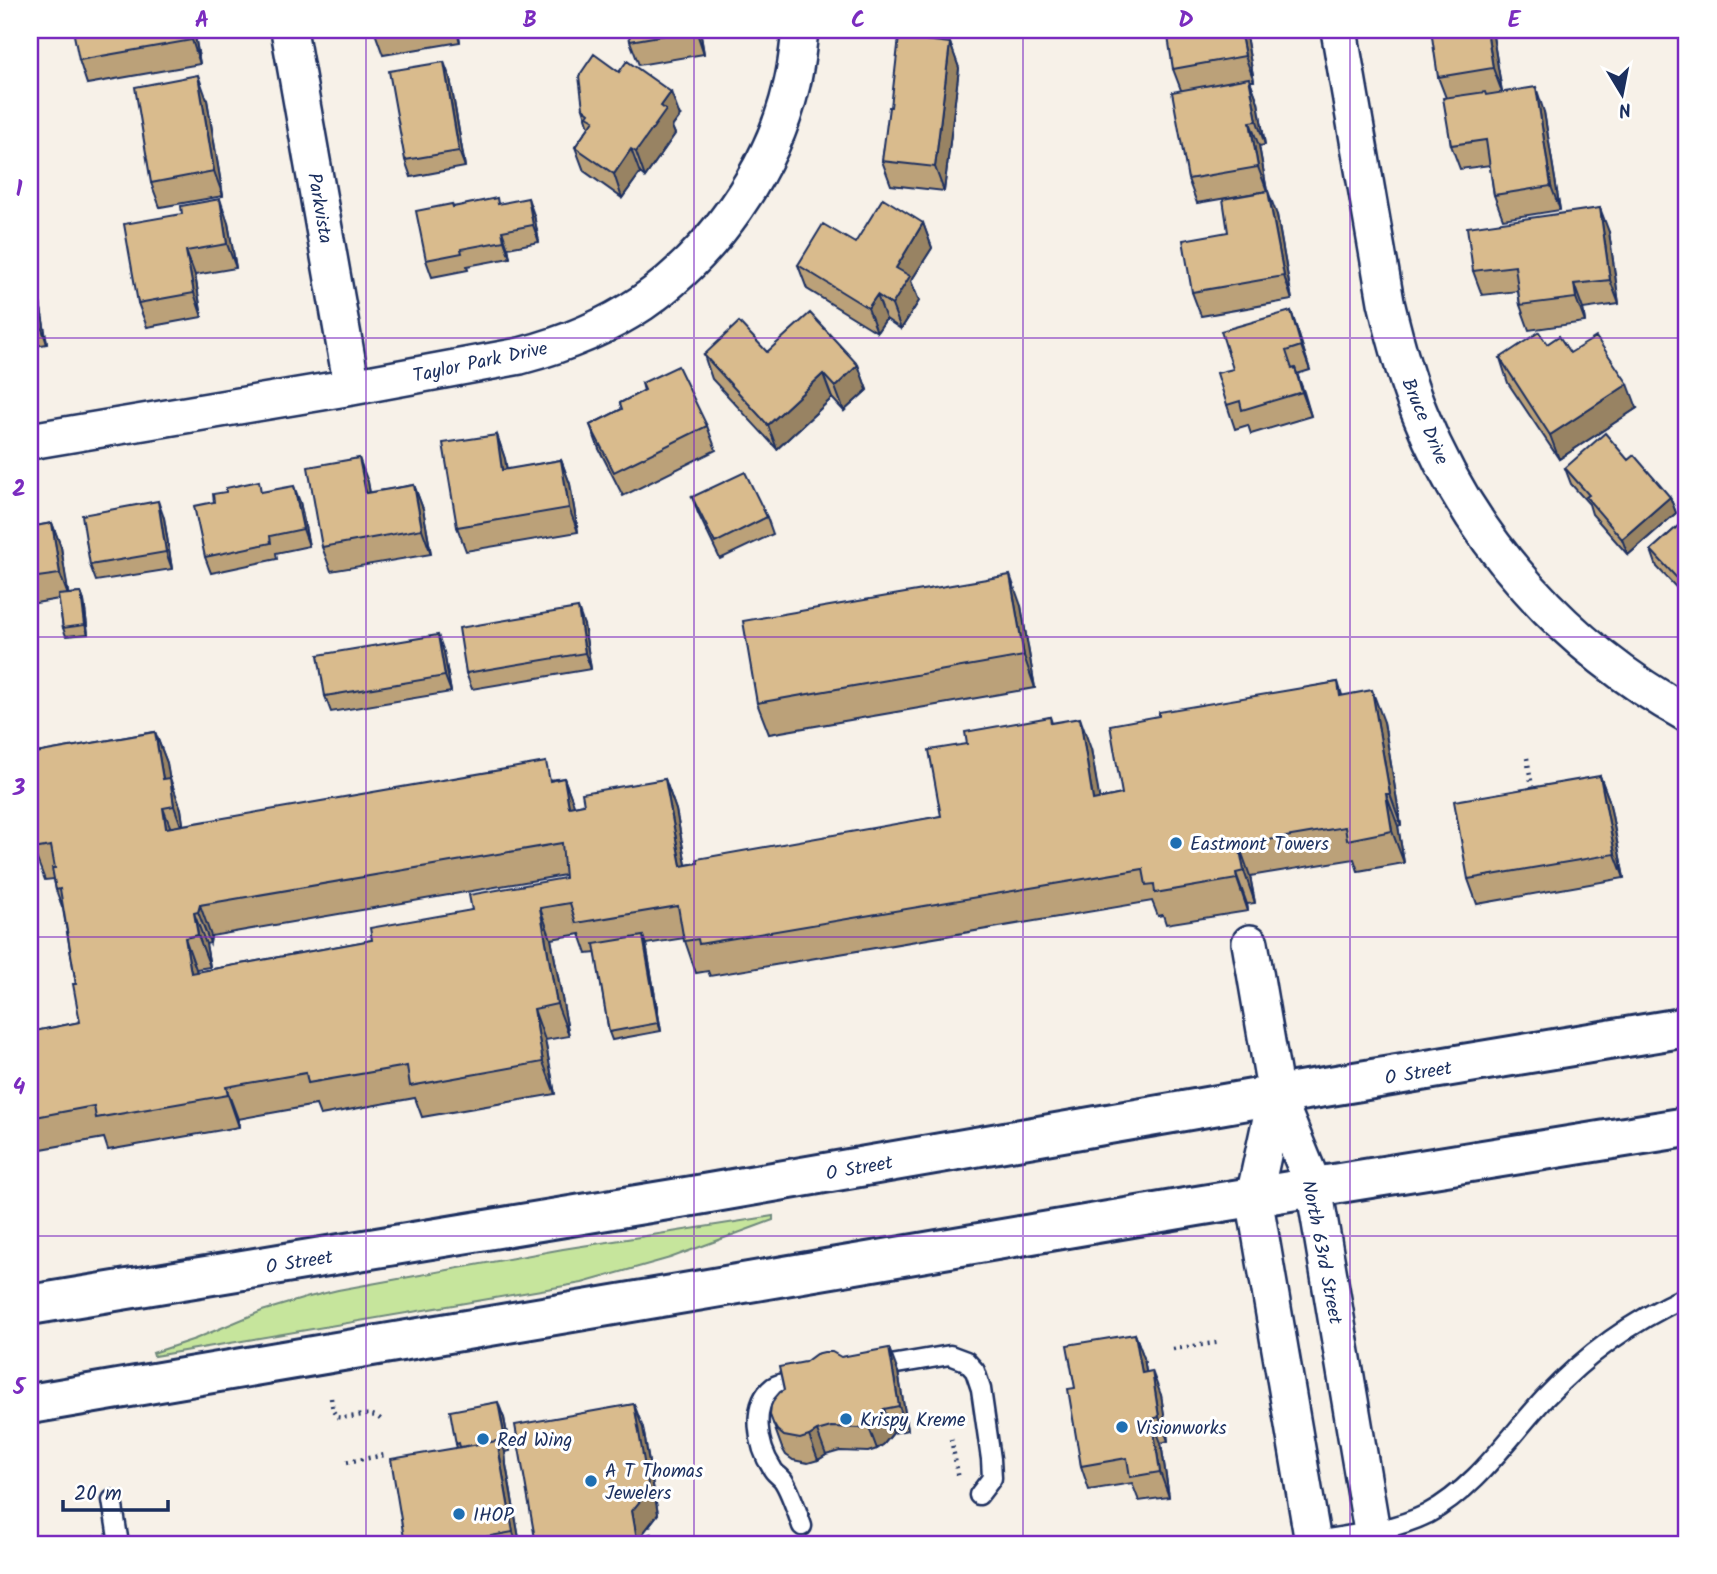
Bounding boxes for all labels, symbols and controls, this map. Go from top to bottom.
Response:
text: A [195,3,209,39]
text: B [523,3,537,39]
text: C [851,3,865,39]
text: D [1178,3,1194,39]
text: E [1508,3,1522,39]
north arrow [1588,60,1658,130]
text: N [1616,93,1633,125]
street label: Parkvista [298,171,340,246]
text: 1 [16,172,23,208]
street label: Taylor Park Drive [410,334,551,392]
street label: Bruce Drive [1392,374,1456,470]
text: 2 [12,472,26,508]
text: 3 [12,771,26,807]
place label: Eastmont Towers [1190,830,1329,860]
marker: Eastmont Towers [1168,835,1184,851]
street label: O Street [1383,1054,1455,1094]
text: 4 [13,1070,26,1106]
street label: O Street [824,1148,896,1190]
street label: North 63rd Street [1292,1178,1350,1327]
street label: O Street [264,1243,336,1283]
text: 5 [12,1370,27,1406]
place label: Krispy Kreme [860,1406,966,1436]
marker: Krispy Kreme [838,1411,854,1427]
place label: Visionworks [1136,1414,1227,1444]
marker: Visionworks [1114,1419,1130,1435]
place label: Red Wing [497,1426,572,1456]
marker: Red Wing [475,1431,491,1447]
place label: A T Thomas Jewelers [605,1457,703,1509]
scale bar [63,1469,168,1513]
marker: A T Thomas Jewelers [583,1473,599,1489]
text: 20 m [74,1478,122,1511]
place label: IHOP [473,1501,514,1531]
marker: IHOP [451,1506,467,1522]

